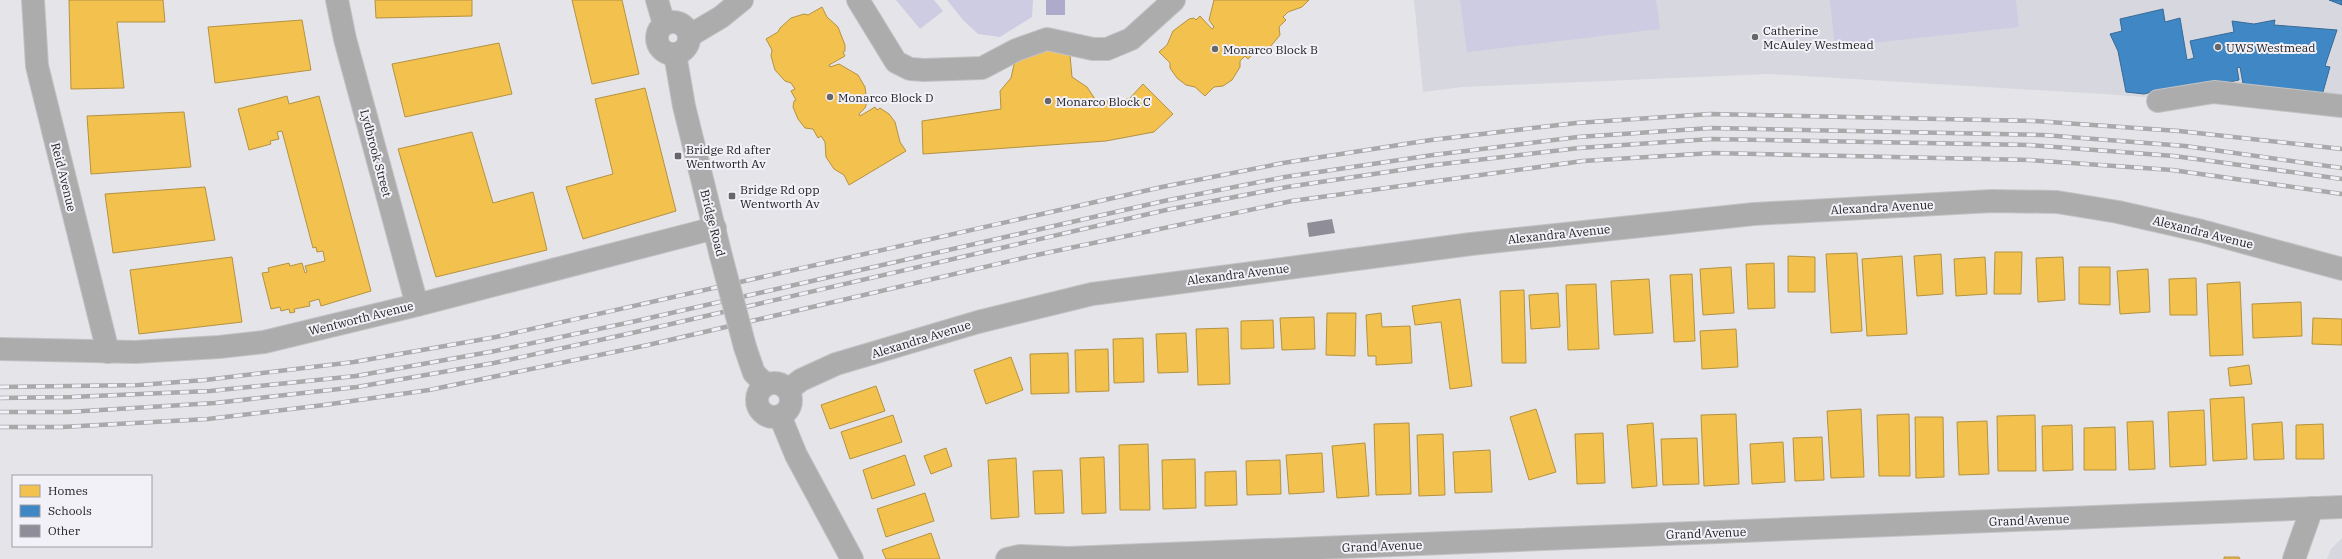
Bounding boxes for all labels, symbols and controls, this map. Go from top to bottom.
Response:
place label: Catherine McAuley Westmead [1763,23,1874,52]
marker: Catherine McAuley Westmead [1750,32,1760,42]
place label: UWS Westmead [2226,40,2316,55]
place label: Monarco Block B [1223,42,1318,57]
marker: UWS Westmead [2213,42,2223,52]
marker: Monarco Block B [1210,44,1220,54]
place label: Monarco Block D [838,90,933,105]
marker: Monarco Block D [825,92,835,102]
place label: Monarco Block C [1056,94,1151,109]
marker: Monarco Block C [1043,96,1053,106]
street label: Lydbrook Street [357,108,395,198]
street label: Reid Avenue [48,141,80,213]
place label: Bridge Rd after Wentworth Av [686,142,771,171]
marker: Bridge Rd after Wentworth Av [673,151,683,161]
place label: Bridge Rd opp Wentworth Av [740,182,820,211]
street label: Bridge Road [697,188,729,258]
marker: Bridge Rd opp Wentworth Av [727,191,737,201]
street label: Alexandra Avenue [1830,197,1934,217]
street label: Alexandra Avenue [2151,212,2255,252]
street label: Alexandra Avenue [1507,221,1611,247]
street label: Alexandra Avenue [1186,260,1290,288]
street label: Wentworth Avenue [307,298,415,338]
street label: Alexandra Avenue [870,317,972,361]
legend [12,475,152,547]
text: Homes [48,483,88,498]
text: Schools [48,503,92,518]
street label: Grand Avenue [1989,511,2069,529]
text: Other [48,523,81,538]
street label: Grand Avenue [1666,524,1746,542]
street label: Grand Avenue [1342,537,1422,555]

